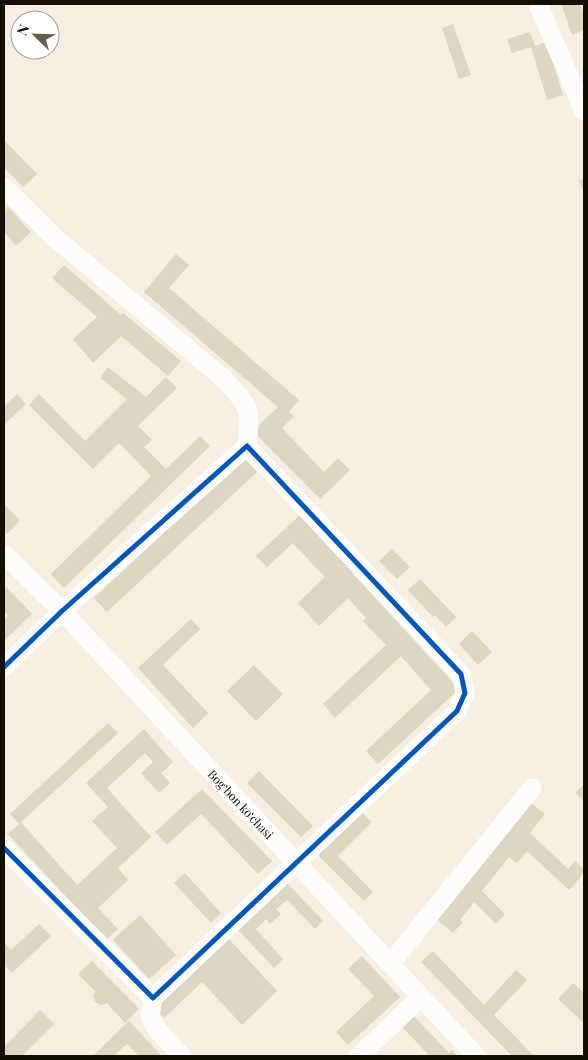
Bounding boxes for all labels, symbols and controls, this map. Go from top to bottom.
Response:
north arrow [10,10,60,60]
text: N [12,21,33,38]
street label: Bogʻbon koʻchasi [205,766,278,842]

